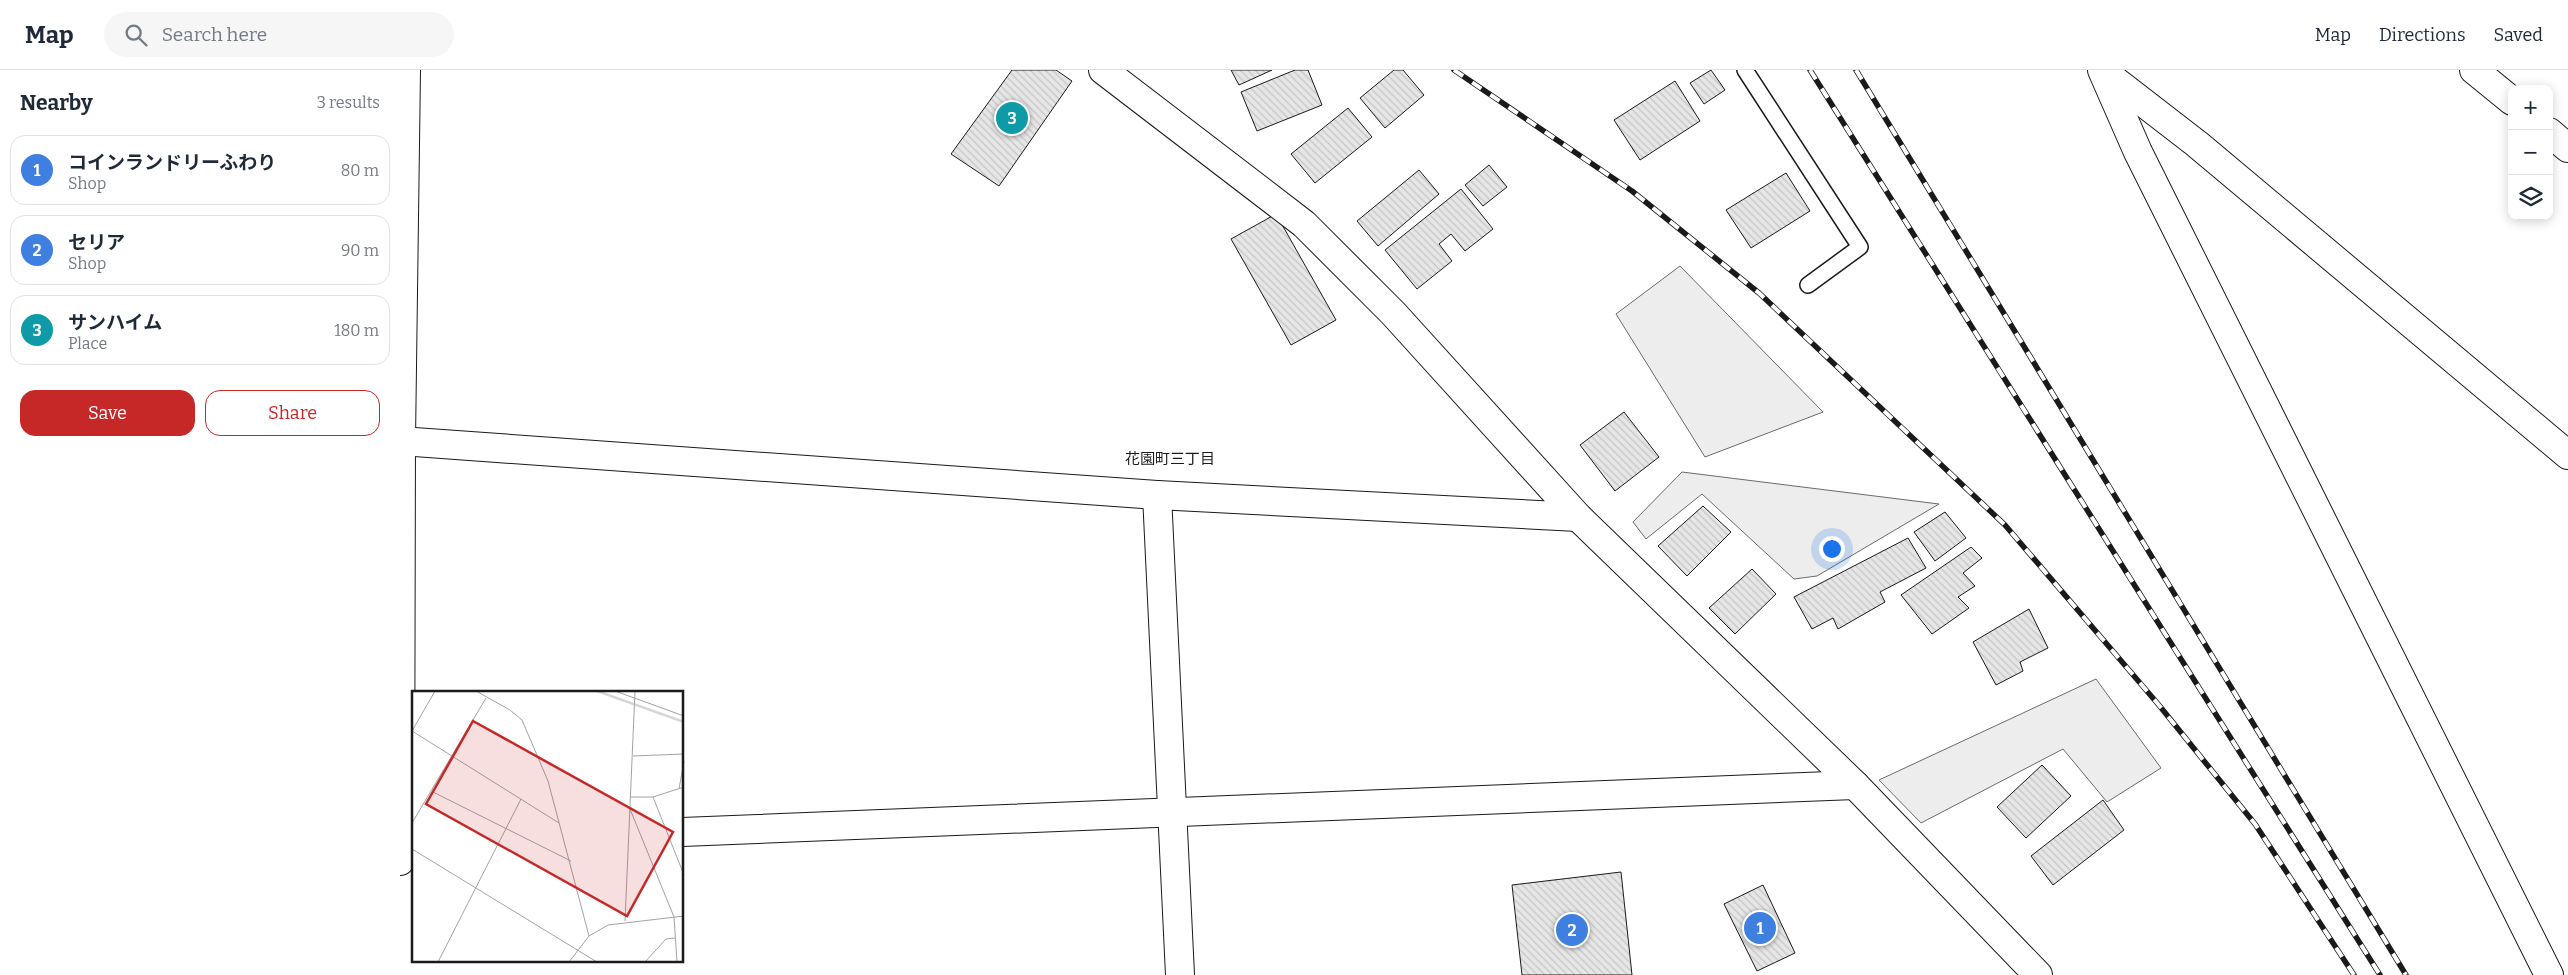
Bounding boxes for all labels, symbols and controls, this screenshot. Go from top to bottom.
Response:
search box [104,12,454,57]
text: Map [25,21,74,49]
icon: search [122,21,150,49]
text: Search here [162,23,267,46]
text: Map [2315,24,2351,46]
text: Directions [2379,24,2466,46]
text: Saved [2494,24,2543,46]
map controls [2508,85,2553,220]
button: + [2508,85,2553,130]
text: Nearby [20,90,93,116]
text: 3 results [317,93,380,112]
pin: 3 [996,99,1028,137]
button: − [2508,130,2553,175]
text: コインランドリーふわり [68,151,276,174]
text: 1 [34,161,40,180]
text: 80 m [341,161,379,180]
text: Shop [68,174,106,193]
button: layers [2508,175,2553,220]
text: セリア [68,231,125,254]
text: 2 [32,241,42,260]
text: 90 m [341,241,379,260]
text: Shop [68,254,106,273]
text: サンハイム [68,311,162,334]
text: 3 [32,321,42,340]
text: 180 m [334,321,379,340]
text: Place [68,334,107,353]
button: Save [20,390,195,436]
button: Share [205,390,380,436]
district label: 花園町三丁目 [1125,450,1215,468]
your location [1819,536,1845,562]
inset map [412,691,684,962]
pin: 1 [1744,909,1776,947]
pin: 2 [1556,911,1588,949]

